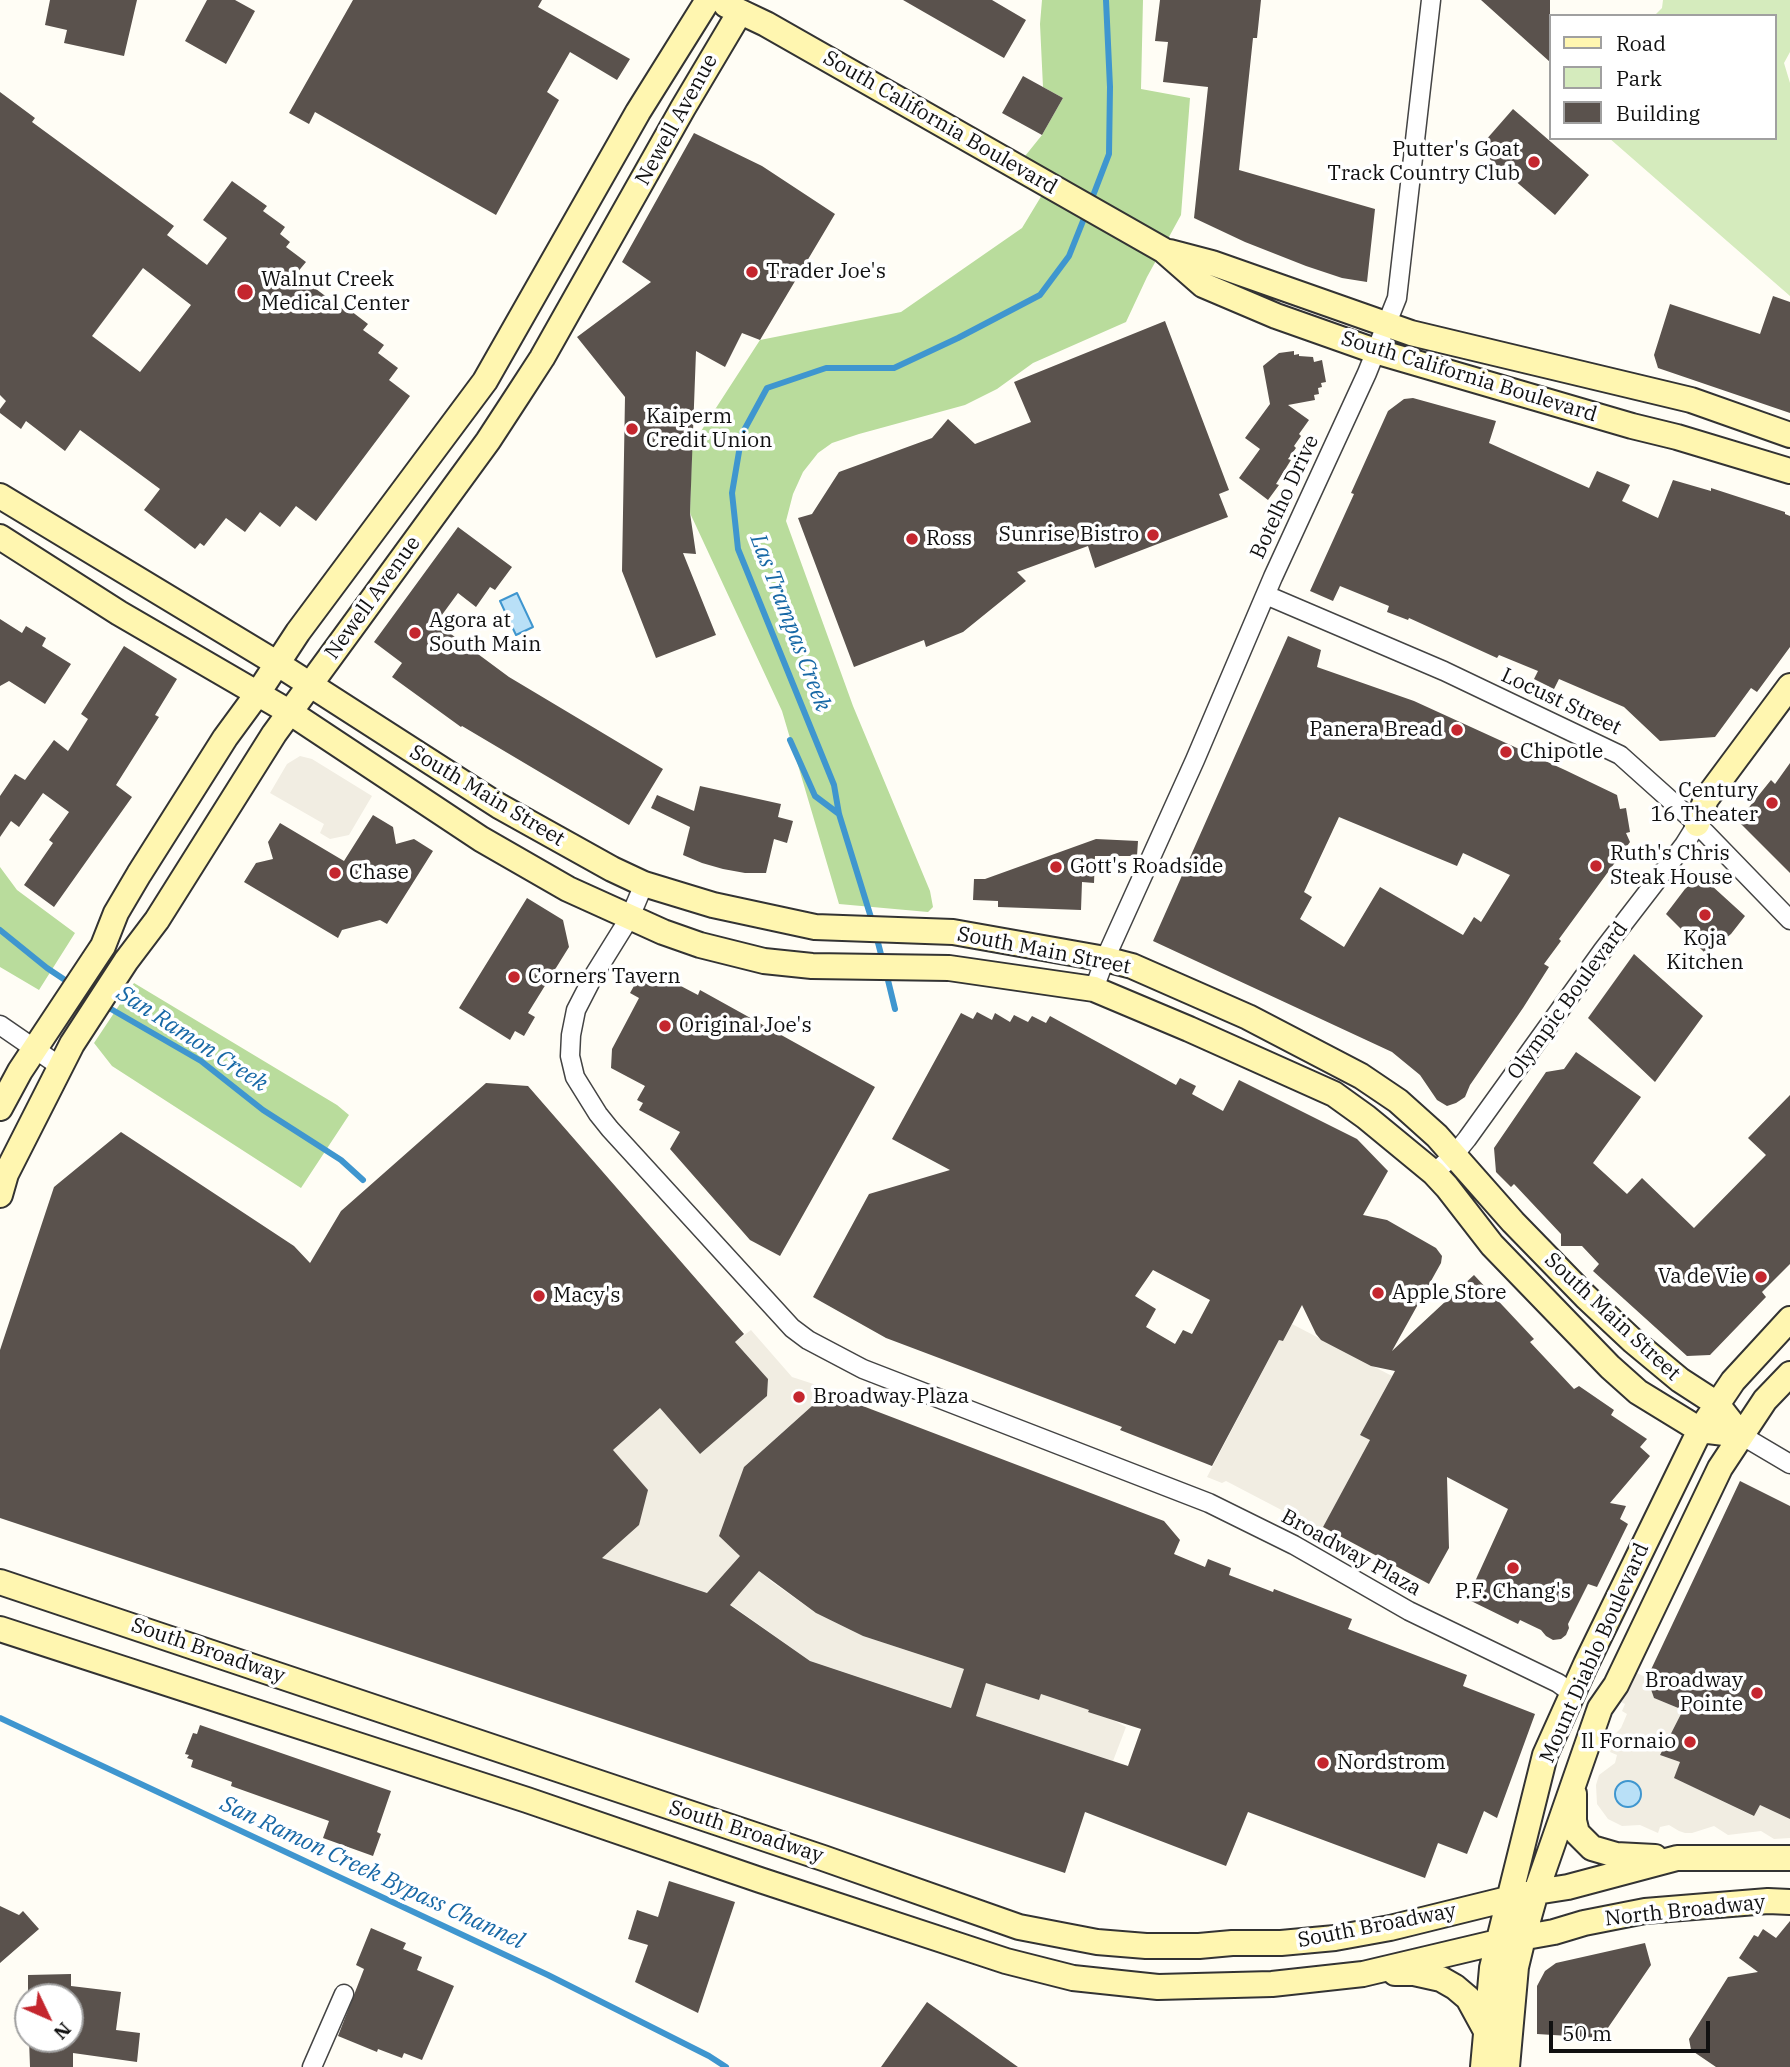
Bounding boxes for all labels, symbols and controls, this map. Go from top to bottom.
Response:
legend [1548,14,1776,140]
text: Road [1616,29,1666,57]
street label: South California Boulevard [819,46,1061,200]
street label: Newell Avenue [631,50,723,190]
text: Park [1616,64,1662,92]
text: Building [1616,99,1700,127]
place label: Putter's Goat Track Country Club [1327,137,1520,187]
marker: Putter's Goat Track Country Club [1526,154,1542,170]
place label: Trader Joe's [766,259,886,285]
marker: Trader Joe's [744,264,760,280]
place label: Walnut Creek Medical Center [261,267,410,317]
marker: Walnut Creek Medical Center [235,282,255,302]
street label: South California Boulevard [1338,326,1600,428]
place label: Kaiperm Credit Union [646,404,772,454]
marker: Kaiperm Credit Union [624,421,640,437]
street label: Botelho Drive [1245,431,1325,563]
place label: Sunrise Bistro [999,522,1139,548]
place label: Ross [926,526,972,552]
marker: Sunrise Bistro [1145,527,1161,543]
water label: Las Trampas Creek [743,530,837,716]
street label: Newell Avenue [320,531,426,665]
marker: Ross [904,531,920,547]
place label: Agora at South Main [429,608,541,658]
marker: Agora at South Main [407,625,423,641]
street label: Locust Street [1497,663,1625,741]
place label: Panera Bread [1309,717,1443,743]
marker: Panera Bread [1449,722,1465,738]
place label: Chipotle [1520,739,1603,765]
street label: South Main Street [405,740,569,852]
marker: Chipotle [1498,744,1514,760]
place label: Century 16 Theater [1650,778,1758,828]
marker: Century 16 Theater [1764,795,1780,811]
place label: Ruth's Chris Steak House [1610,841,1733,891]
place label: Gott's Roadside [1070,854,1223,880]
marker: Ruth's Chris Steak House [1588,858,1604,874]
marker: Gott's Roadside [1048,859,1064,875]
place label: Chase [349,860,409,886]
marker: Chase [327,865,343,881]
marker: Koja Kitchen [1697,907,1713,923]
street label: Olympic Boulevard [1502,917,1634,1085]
street label: South Main Street [955,922,1133,980]
place label: Koja Kitchen [1666,926,1744,976]
place label: Corners Tavern [528,964,681,990]
marker: Corners Tavern [506,969,522,985]
water label: San Ramon Creek [111,980,273,1098]
place label: Original Joe's [679,1013,812,1039]
marker: Original Joe's [657,1018,673,1034]
street label: South Main Street [1539,1248,1685,1386]
place label: Va de Vie [1658,1264,1747,1290]
marker: Va de Vie [1753,1269,1769,1285]
place label: Apple Store [1392,1280,1507,1306]
place label: Macy's [553,1283,621,1309]
marker: Apple Store [1370,1285,1386,1301]
marker: Macy's [531,1288,547,1304]
place label: Broadway Plaza [813,1384,969,1410]
marker: Broadway Plaza [791,1389,807,1405]
street label: Broadway Plaza [1277,1504,1425,1602]
street label: Mount Diablo Boulevard [1535,1539,1655,1767]
marker: P.F. Chang's [1505,1560,1521,1576]
place label: P.F. Chang's [1455,1579,1571,1605]
street label: South Broadway [128,1613,288,1689]
place label: Broadway Pointe [1645,1668,1743,1718]
marker: Broadway Pointe [1749,1685,1765,1701]
place label: Il Fornaio [1581,1729,1676,1755]
marker: Il Fornaio [1682,1734,1698,1750]
place label: Nordstrom [1337,1750,1446,1776]
marker: Nordstrom [1315,1755,1331,1771]
water label: San Ramon Creek Bypass Channel [216,1790,528,1956]
street label: South Broadway [666,1795,826,1869]
street label: North Broadway [1603,1890,1767,1932]
street label: South Broadway [1296,1898,1458,1954]
north arrow [14,1983,84,2053]
scale bar [1552,2008,1713,2052]
text: N [49,2017,77,2045]
text: 50 m [1562,2019,1612,2047]

